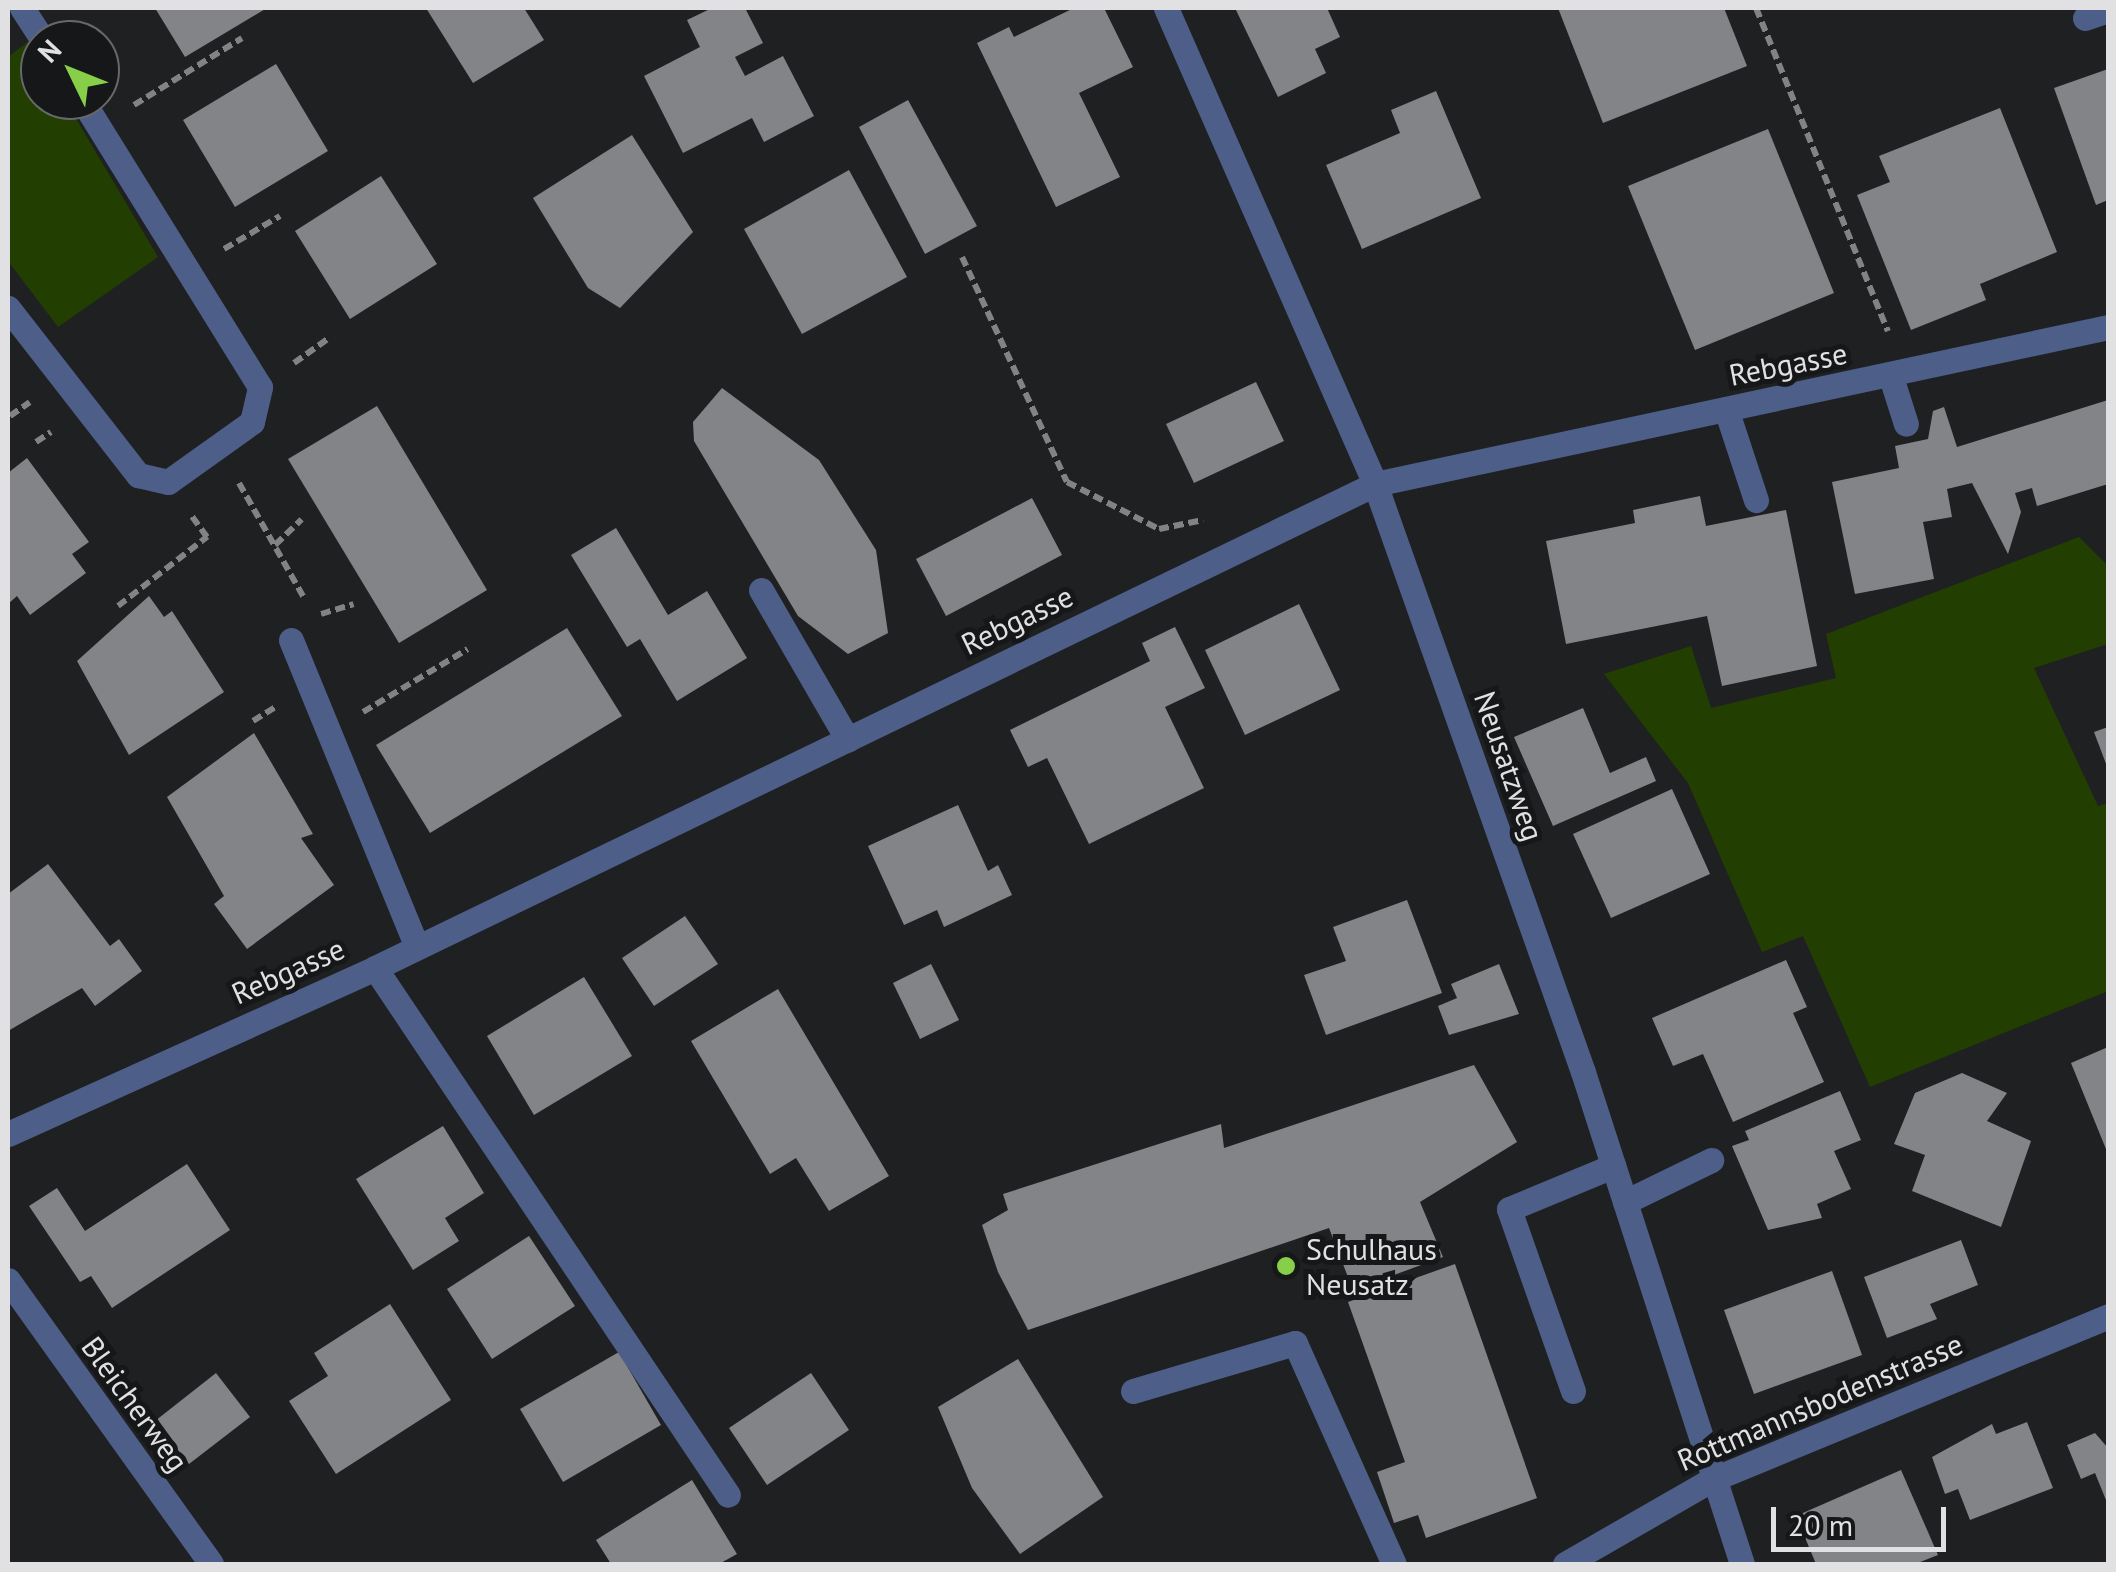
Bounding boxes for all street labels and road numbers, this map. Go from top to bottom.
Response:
street label: Rebgasse [1726,335,1850,393]
street label: Rebgasse [955,578,1079,662]
street label: Neusatzweg [1467,687,1551,845]
street label: Rebgasse [226,930,350,1012]
street label: Rottmannsbodenstrasse [1672,1326,1968,1478]
street label: Bleicherweg [74,1330,196,1478]

